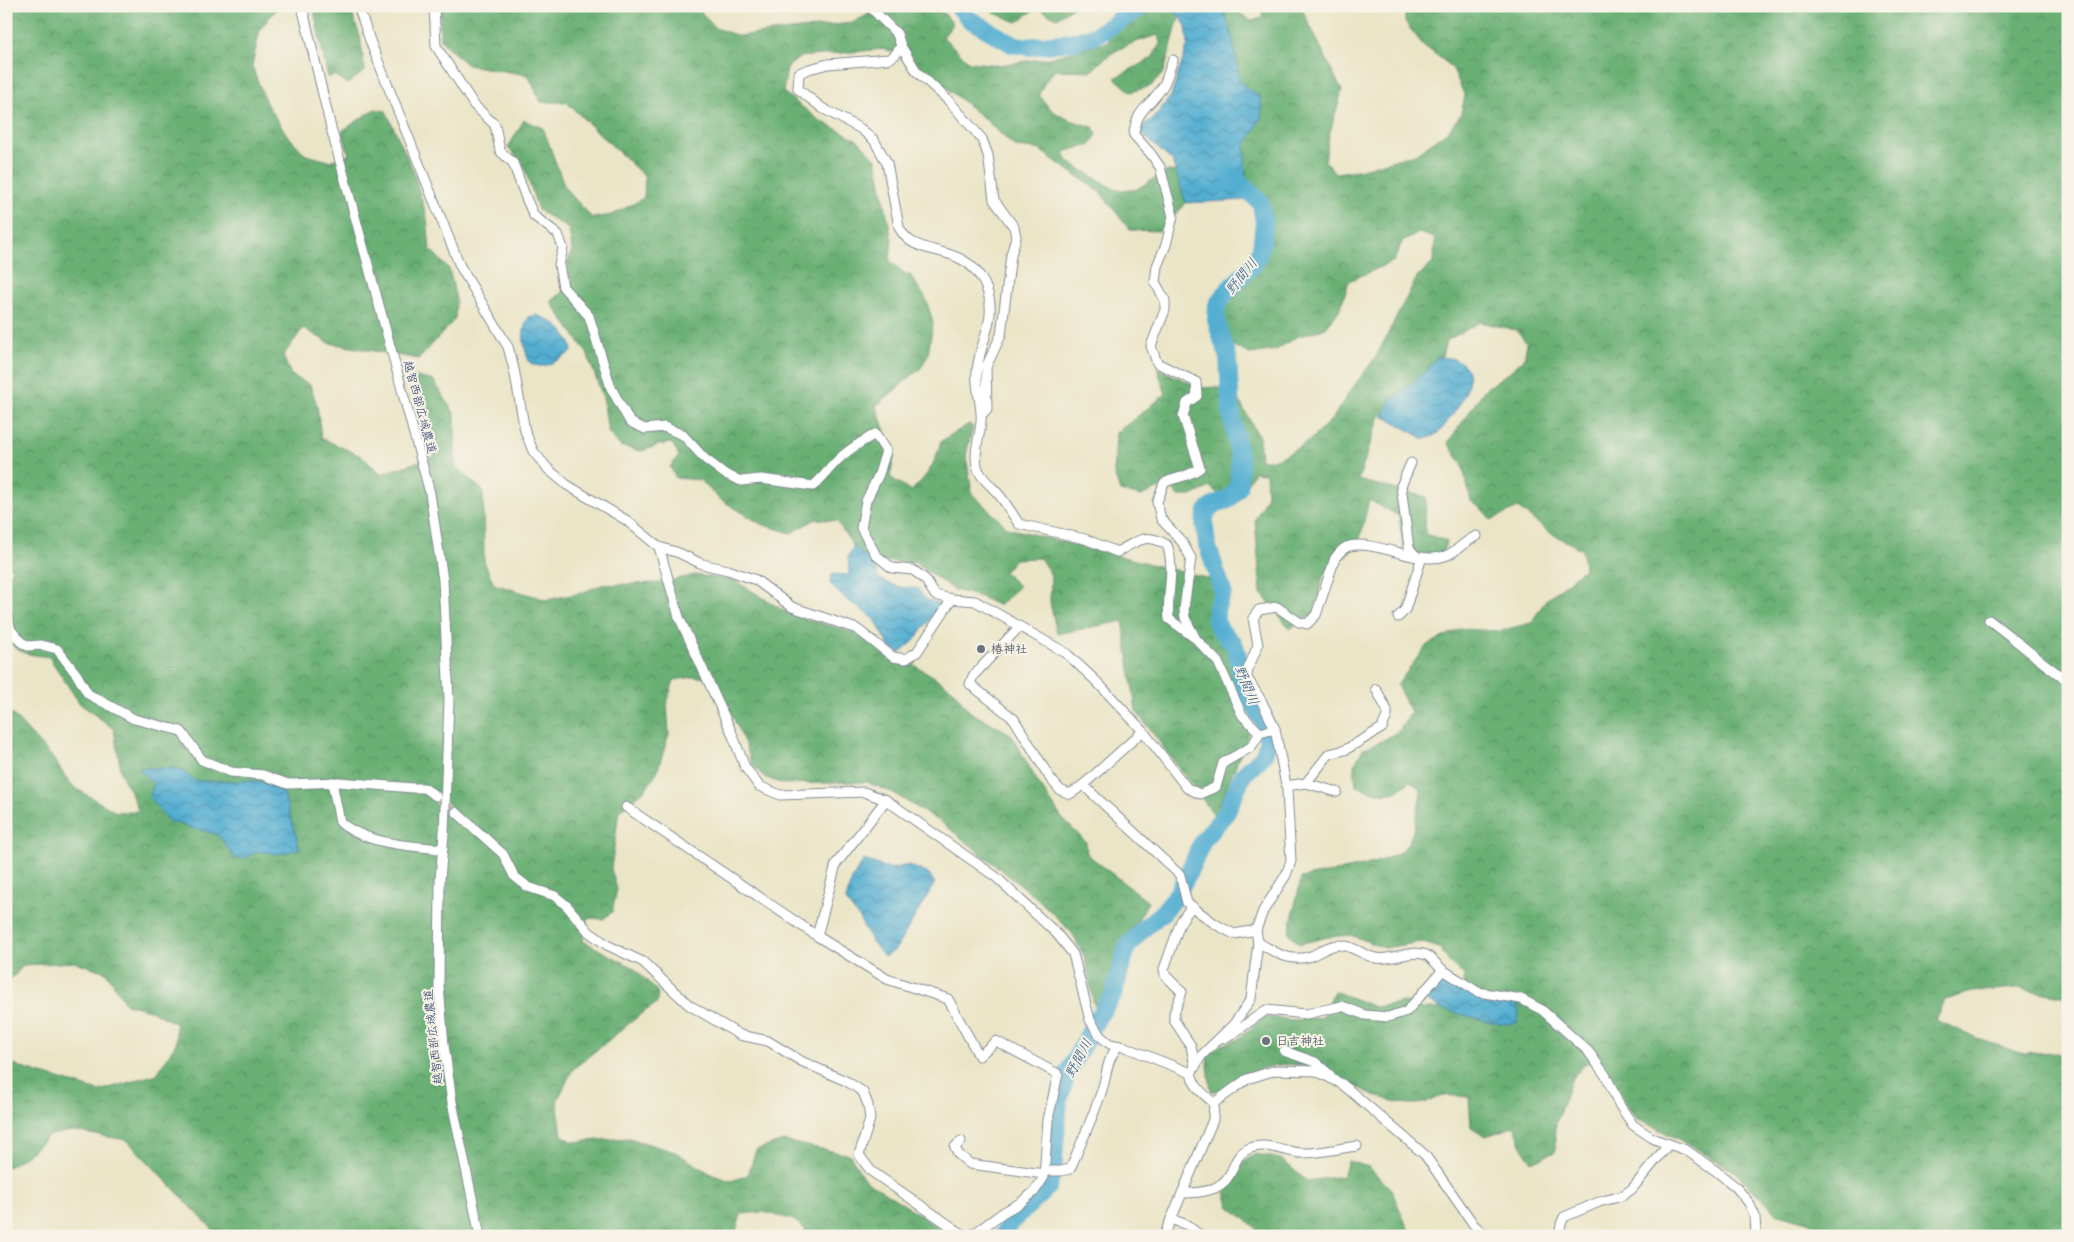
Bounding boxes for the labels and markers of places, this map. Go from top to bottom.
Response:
place label: 椿神社 [991,642,1027,657]
marker: 椿神社 [975,643,987,655]
place label: 日吉神社 [1276,1034,1324,1049]
marker: 日吉神社 [1260,1035,1272,1047]

